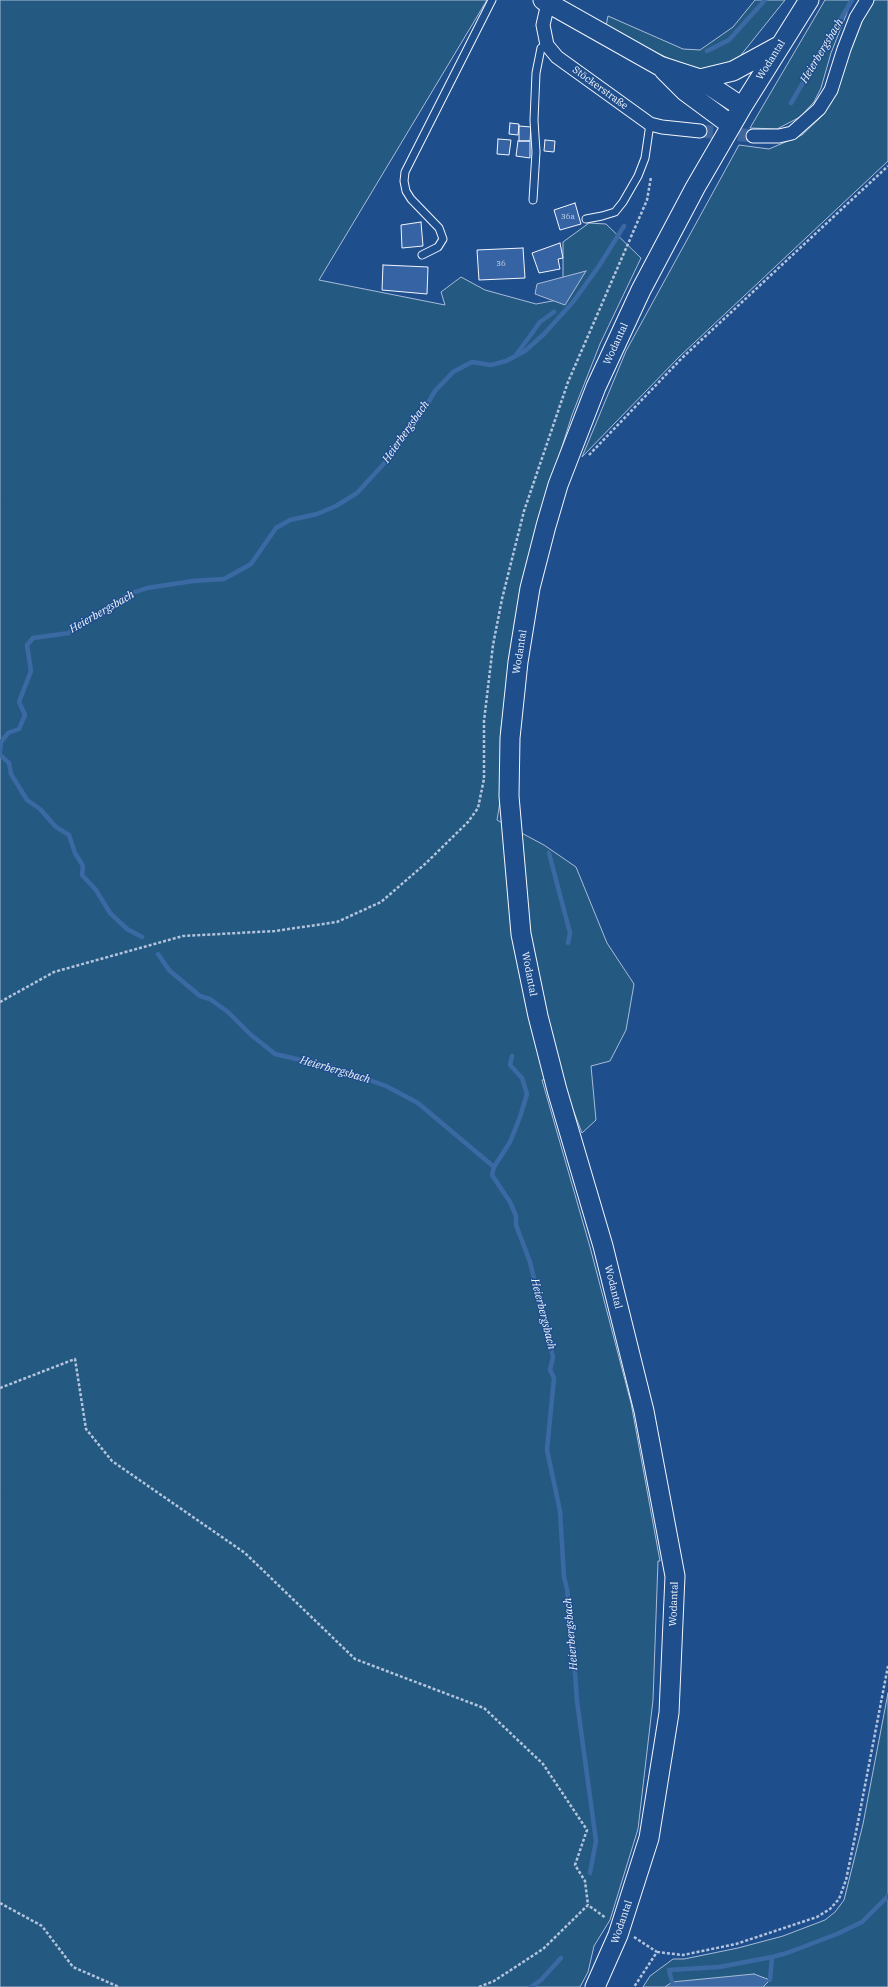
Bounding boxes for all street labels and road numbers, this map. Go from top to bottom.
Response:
street label: Wodantal [754,38,788,82]
street label: Stöckerstraße [570,64,630,112]
street label: Wodantal [601,321,631,367]
street label: Wodantal [511,629,529,675]
street label: Wodantal [519,951,539,997]
street label: Wodantal [602,1264,624,1310]
street label: Wodantal [667,1581,681,1627]
street label: Wodantal [609,1899,635,1945]

